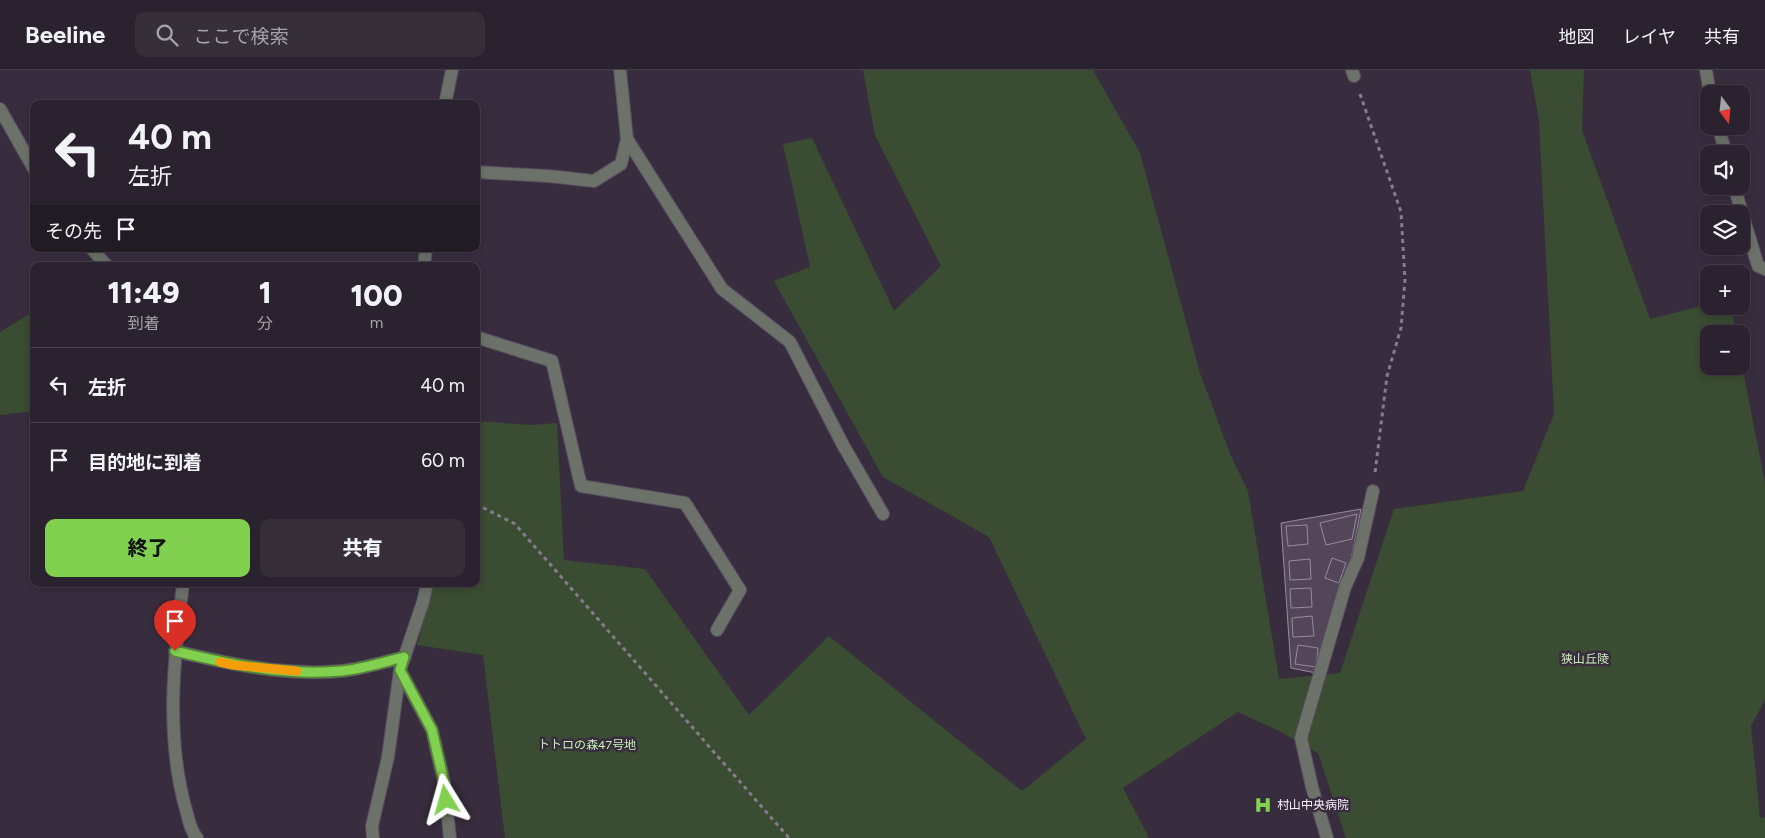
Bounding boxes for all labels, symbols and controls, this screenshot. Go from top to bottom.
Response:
search box [135,12,485,57]
text: Beeline [25,20,105,49]
icon: search [153,21,181,49]
text: ここで検索 [193,25,288,48]
text: 地図 [1559,26,1595,48]
text: レイヤ [1623,26,1676,48]
text: 共有 [1704,26,1740,48]
north arrow [1700,85,1750,135]
map controls [1700,85,1750,375]
text: 40 m [128,116,212,158]
icon: left [45,120,110,185]
button: sound [1700,145,1750,195]
text: 左折 [128,163,172,190]
button: layers [1700,205,1750,255]
icon: arrive [112,215,140,243]
text: その先 [45,220,102,243]
button: + [1700,265,1750,315]
text: 11:49 [108,274,180,311]
text: 1 [259,274,271,311]
text: 100 [351,277,402,314]
text: m [370,313,383,332]
text: 到着 [128,314,160,333]
text: 分 [257,314,273,333]
button: − [1700,325,1750,375]
icon: left [45,371,73,399]
text: 40 m [420,374,465,397]
text: 左折 [88,376,126,399]
icon: arrive [45,446,73,474]
text: 60 m [421,449,465,472]
text: 目的地に到着 [88,451,202,474]
button: 終了 [45,519,250,577]
button: 共有 [260,519,465,577]
pin [154,600,196,651]
icon: arrive [161,607,189,635]
park label: 狭山丘陵 [1561,652,1609,666]
park label: トトロの森47号地 [538,738,636,752]
position arrow [419,773,471,825]
hospital icon: 村山中央病院 [1253,795,1273,815]
place label: 村山中央病院 [1277,798,1349,812]

